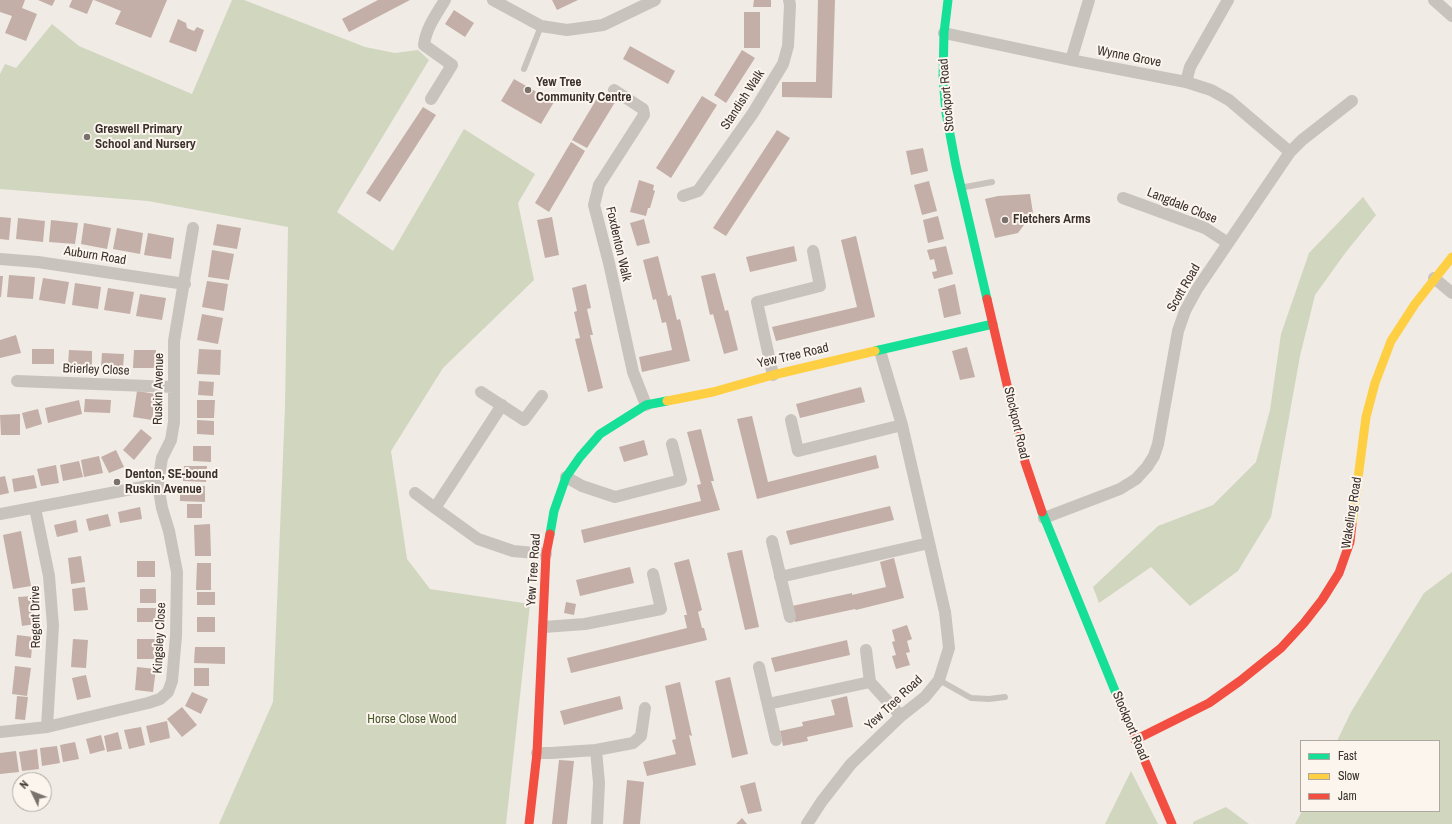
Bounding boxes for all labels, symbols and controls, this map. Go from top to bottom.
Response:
street label: Wynne Grove [1096,43,1162,71]
street label: Stockport Road [936,58,958,132]
street label: Standish Walk [718,67,768,133]
place label: Yew Tree Community Centre [536,75,631,106]
marker: Yew Tree Community Centre [523,85,533,95]
place label: Greswell Primary School and Nursery [95,122,196,153]
marker: Greswell Primary School and Nursery [82,132,92,142]
street label: Langdale Close [1145,185,1219,227]
street label: Foxdenton Walk [602,205,634,283]
place label: Fletchers Arms [1013,212,1091,228]
marker: Fletchers Arms [1000,215,1010,225]
street label: Auburn Road [63,243,127,269]
street label: Scott Road [1164,261,1204,315]
street label: Yew Tree Road [756,340,830,372]
street label: Ruskin Avenue [151,353,167,425]
street label: Brierley Close [62,361,130,379]
street label: Stockport Road [1000,385,1032,461]
place label: Denton, SE-bound Ruskin Avenue [125,467,218,498]
street label: Wakeling Road [1339,476,1365,550]
marker: Denton, SE-bound Ruskin Avenue [112,477,122,487]
street label: Yew Tree Road [524,533,544,607]
street label: Regent Drive [28,585,44,649]
street label: Kingsley Close [150,602,170,674]
street label: Yew Tree Road [862,672,926,734]
street label: Stockport Road [1108,689,1152,763]
park label: Horse Close Wood [367,712,457,728]
legend [1300,740,1440,812]
text: Fast [1338,748,1357,764]
text: Slow [1338,768,1359,784]
north arrow [12,772,52,812]
text: N [17,777,31,792]
text: Jam [1338,788,1357,804]

